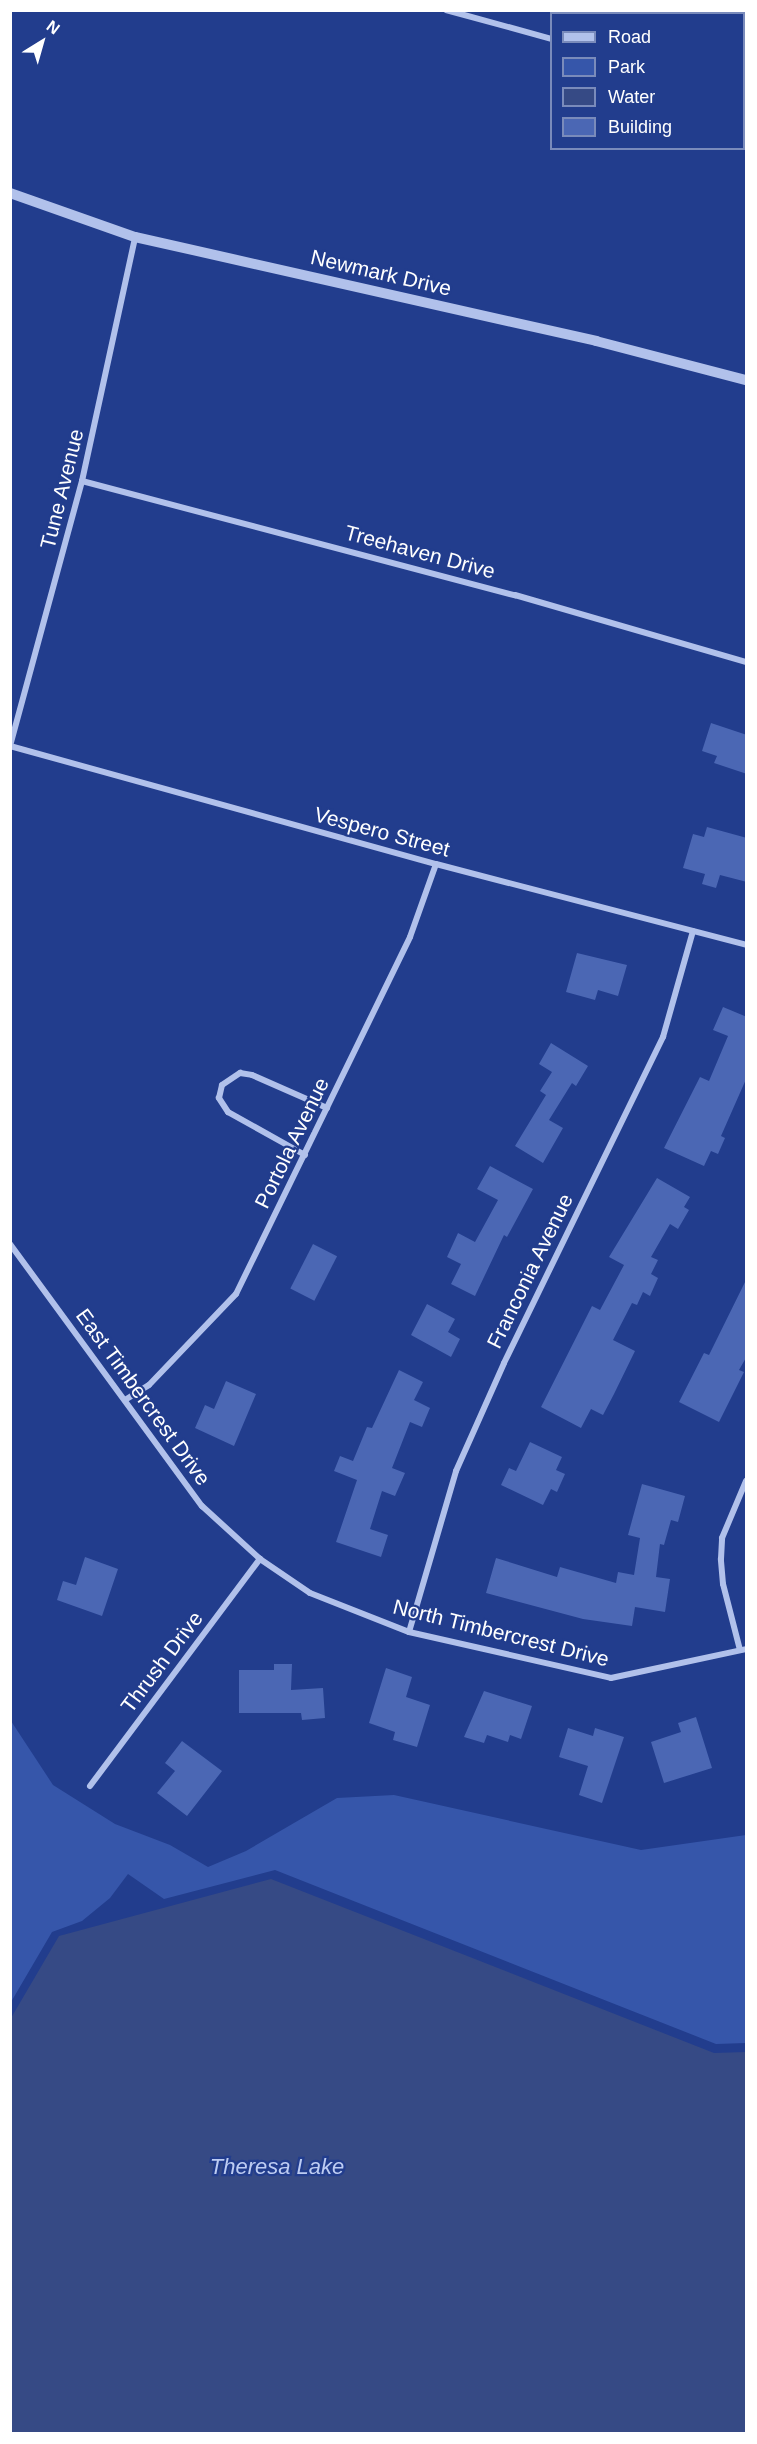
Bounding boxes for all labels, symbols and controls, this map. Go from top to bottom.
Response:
north arrow [12,12,72,72]
legend [550,12,745,150]
text: N [43,17,63,37]
text: Road [608,27,651,47]
text: Park [608,57,645,77]
text: Water [608,87,655,107]
text: Building [608,117,672,137]
street label: Newmark Drive [308,245,454,301]
street label: Tune Avenue [35,426,89,552]
street label: Treehaven Drive [342,520,498,584]
street label: Vespero Street [312,802,452,862]
street label: Portola Avenue [249,1073,335,1213]
street label: Franconia Avenue [481,1189,579,1353]
street label: East Timbercrest Drive [70,1304,216,1490]
street label: North Timbercrest Drive [390,1594,612,1672]
street label: Thrush Drive [116,1606,208,1718]
water label: Theresa Lake [210,2154,344,2180]

